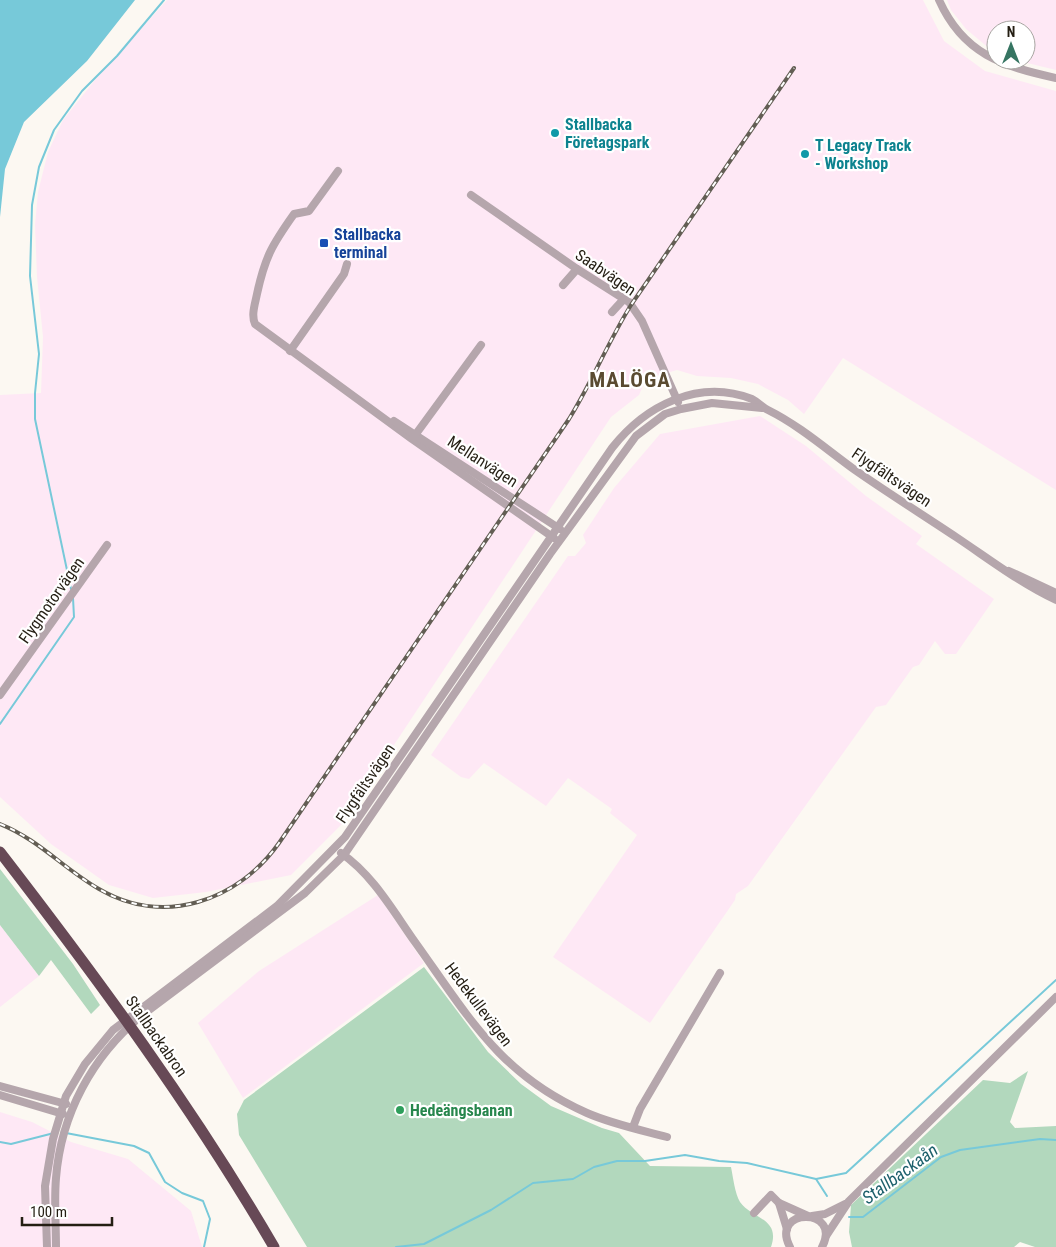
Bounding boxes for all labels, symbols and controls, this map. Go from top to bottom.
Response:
north arrow [986,20,1036,70]
text: N [1007,24,1015,40]
place label: Stallbacka Företagspark [565,115,650,152]
marker: Stallbacka Företagspark [549,127,561,139]
place label: T Legacy Track - Workshop [815,136,912,173]
marker: T Legacy Track - Workshop [799,148,811,160]
place label: Stallbacka terminal [334,225,402,262]
marker: Stallbacka terminal [318,237,330,249]
street label: Saabvägen [572,245,640,300]
district label: MALÖGA [589,368,671,392]
street label: Mellanvägen [444,432,521,491]
street label: Flygfältsvägen [848,444,935,511]
street label: Flygmotorvägen [15,553,88,647]
street label: Flygfältsvägen [332,740,399,827]
street label: Hedekullevägen [441,959,516,1050]
street label: Stallbackabron [122,992,191,1080]
place label: Hedeängsbanan [410,1101,513,1120]
marker: Hedeängsbanan [394,1104,406,1116]
water label: Stallbackaån [858,1139,942,1208]
scale bar [22,1194,112,1226]
text: 100 m [30,1203,67,1221]

